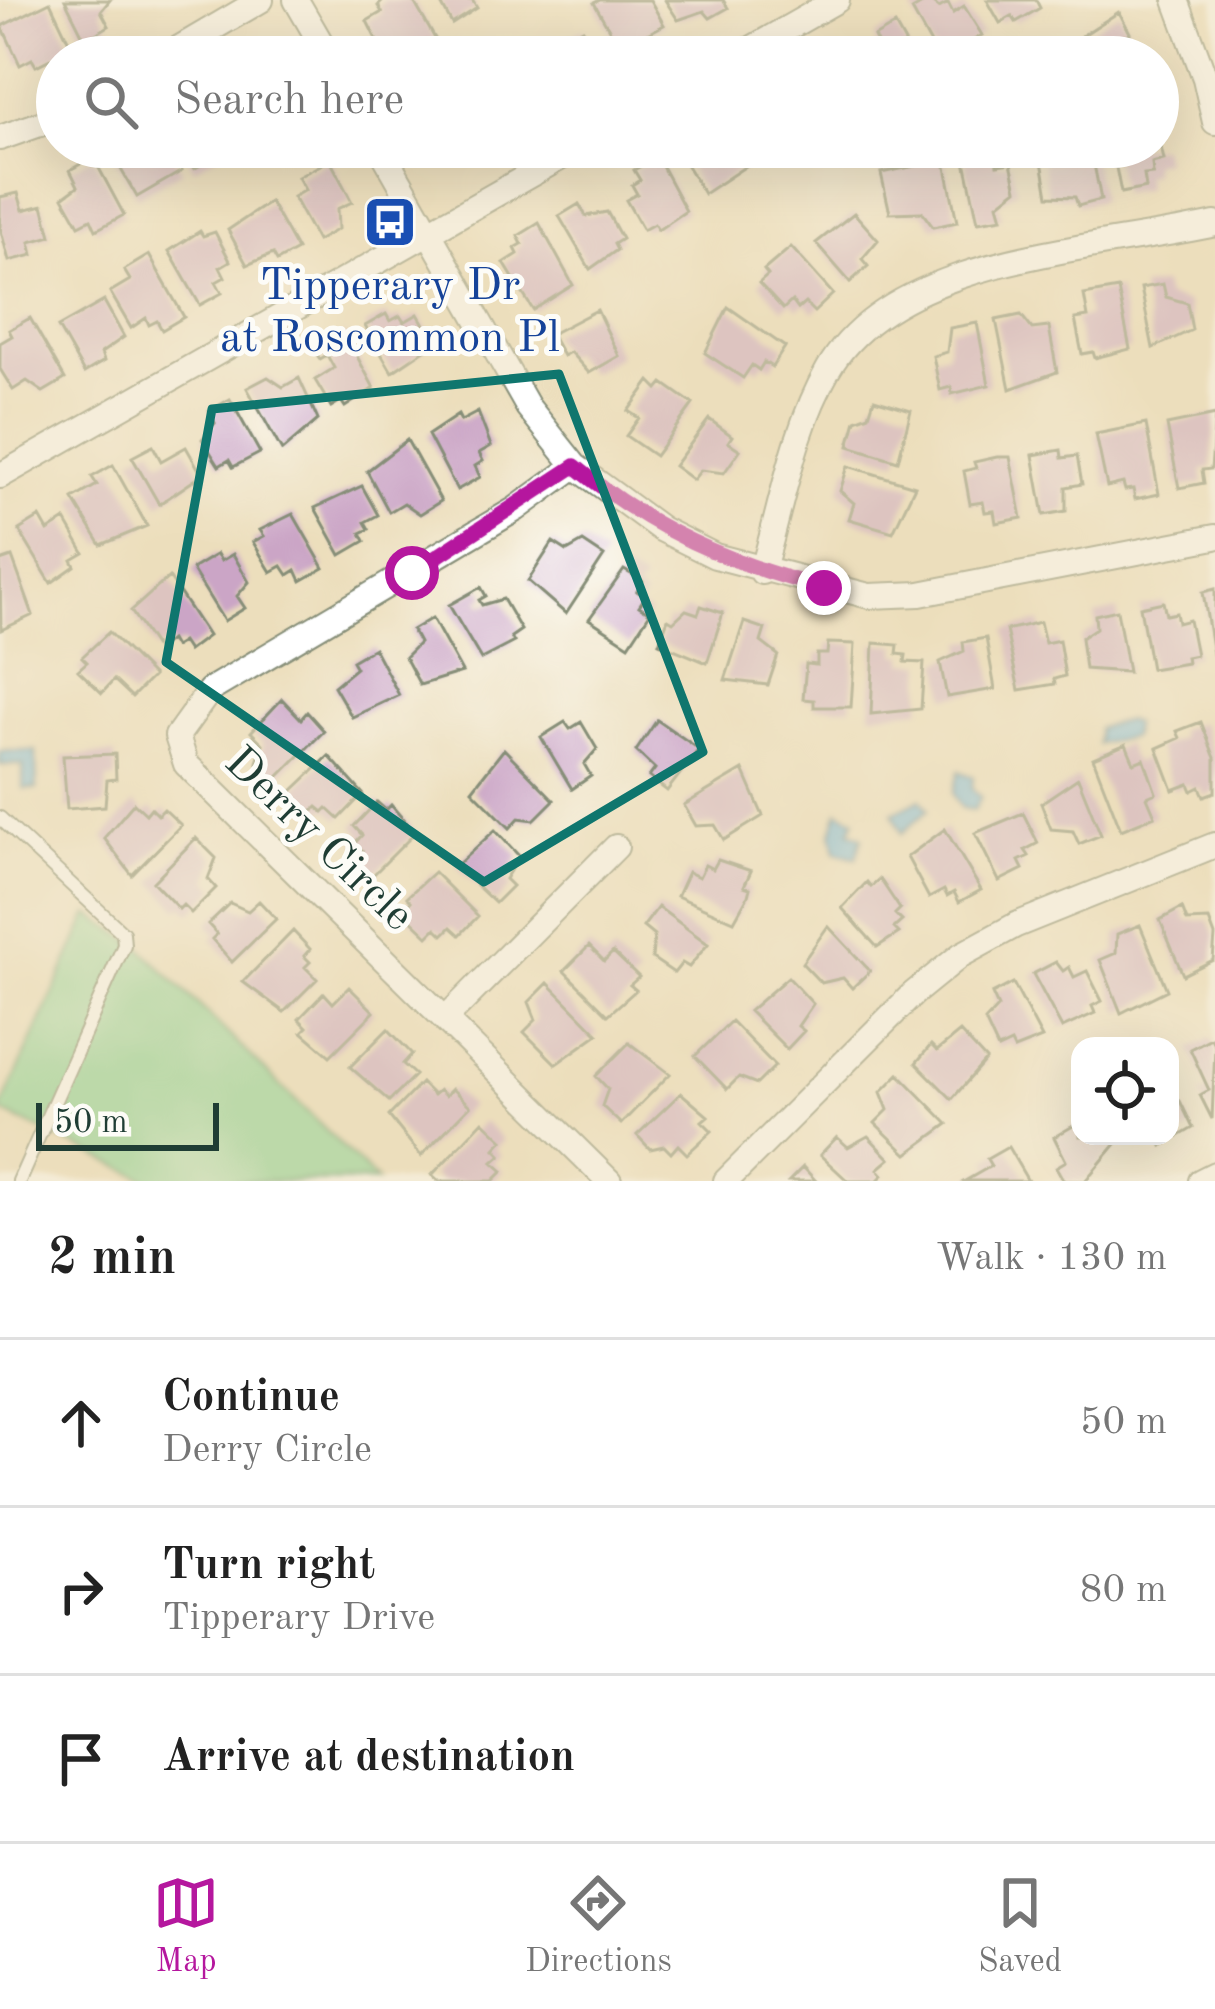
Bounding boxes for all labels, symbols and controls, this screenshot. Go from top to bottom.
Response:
search box [36,36,1179,168]
icon: search [78,69,144,135]
text: Search here [174,79,404,124]
bus stop icon: Tipperary Dr at Roscommon Pl [362,194,418,250]
place label: Tipperary Dr at Roscommon Pl [220,265,560,362]
route start [385,546,439,600]
route end [797,561,851,615]
street label: Derry Circle [215,740,421,941]
map controls [1071,1037,1179,1145]
button: locate [1071,1037,1179,1145]
scale bar [36,1097,219,1150]
text: 50 m [54,1107,128,1140]
text: 2 min [48,1234,176,1285]
text: Walk · 130 m [936,1239,1167,1278]
text: Continue [162,1376,340,1421]
icon: ahead [48,1390,114,1456]
text: 50 m [1080,1403,1167,1442]
text: Derry Circle [162,1431,372,1470]
text: Turn right [162,1544,375,1589]
icon: right [48,1558,114,1624]
text: 80 m [1080,1571,1167,1610]
text: Tipperary Drive [162,1599,435,1638]
icon: arrive [48,1726,114,1792]
text: Arrive at destination [162,1736,575,1781]
tab: Map [153,1870,219,1983]
tab: Directions [525,1870,672,1983]
tab: Saved [978,1870,1062,1983]

